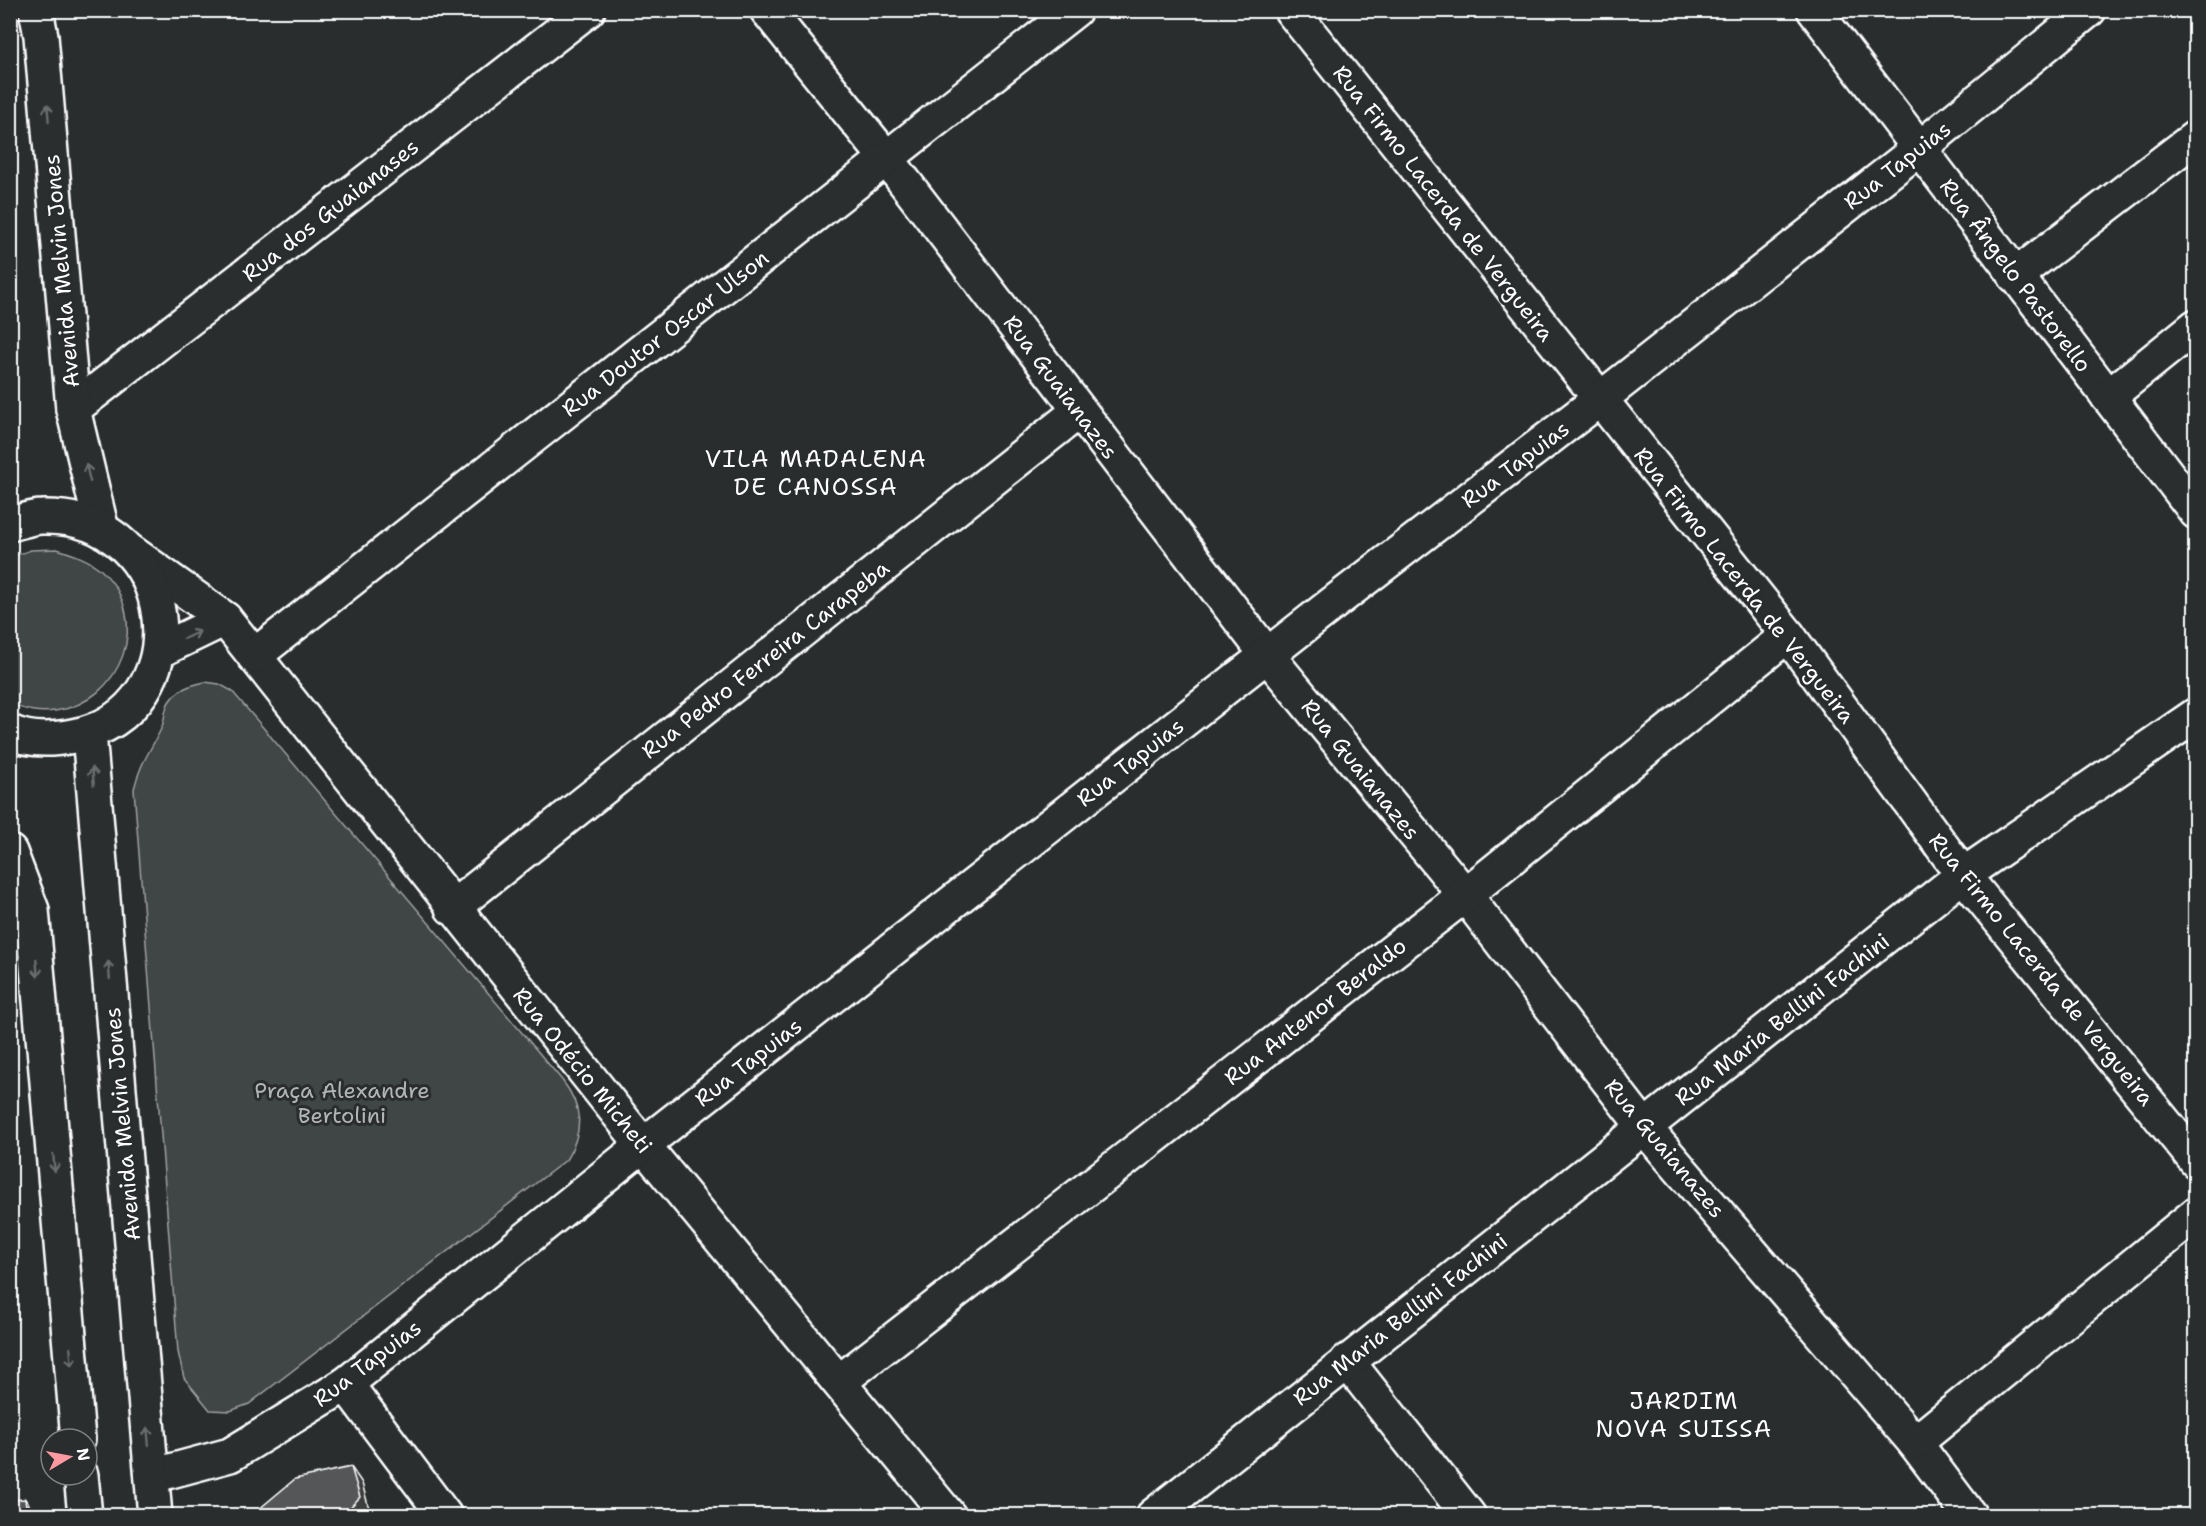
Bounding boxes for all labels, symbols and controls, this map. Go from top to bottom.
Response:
street label: Rua Firmo Lacerda de Vergueira [1327,59,1561,348]
one-way arrow [42,103,53,123]
street label: Rua Tapuias [1838,114,1957,216]
street label: Rua dos Guaianases [236,132,425,288]
street label: Avenida Melvin Jones [37,153,86,389]
street label: Rua Ângelo Pastorello [1933,172,2098,378]
street label: Rua Doutor Oscar Ulson [556,243,775,423]
street label: Rua Guaianazes [997,309,1124,465]
street label: Rua Tapuias [1455,414,1575,515]
street label: Rua Firmo Lacerda de Vergueira [1628,441,1862,730]
district label: VILA MADALENA DE CANOSSA [705,443,927,503]
one-way arrow [82,464,94,483]
street label: Rua Pedro Ferreira Carapeba [635,553,895,765]
one-way arrow [182,628,200,640]
street label: Rua Guaianazes [1295,693,1426,846]
street label: Rua Tapuias [1071,711,1190,813]
one-way arrow [87,766,98,786]
street label: Rua Firmo Lacerda de Vergueira [1922,827,2161,1112]
street label: Rua Maria Bellini Fachini [1669,926,1896,1112]
street label: Rua Antenor Beraldo [1218,931,1412,1092]
one-way arrow [32,958,43,978]
one-way arrow [103,960,114,980]
street label: Rua Odécio Micheti [506,981,659,1160]
street label: Avenida Melvin Jones [98,1006,147,1242]
street label: Rua Tapuias [689,1011,808,1113]
street label: Rua Guaianazes [1598,1073,1731,1224]
park label: Praça Alexandre Bertolini [254,1076,430,1130]
one-way arrow [49,1152,60,1172]
street label: Rua Maria Bellini Fachini [1287,1226,1514,1412]
street label: Rua Tapuias [307,1313,427,1414]
one-way arrow [66,1346,77,1366]
district label: JARDIM NOVA SUISSA [1595,1385,1773,1445]
north arrow [39,1427,99,1487]
one-way arrow [142,1427,153,1447]
text: N [72,1446,95,1463]

